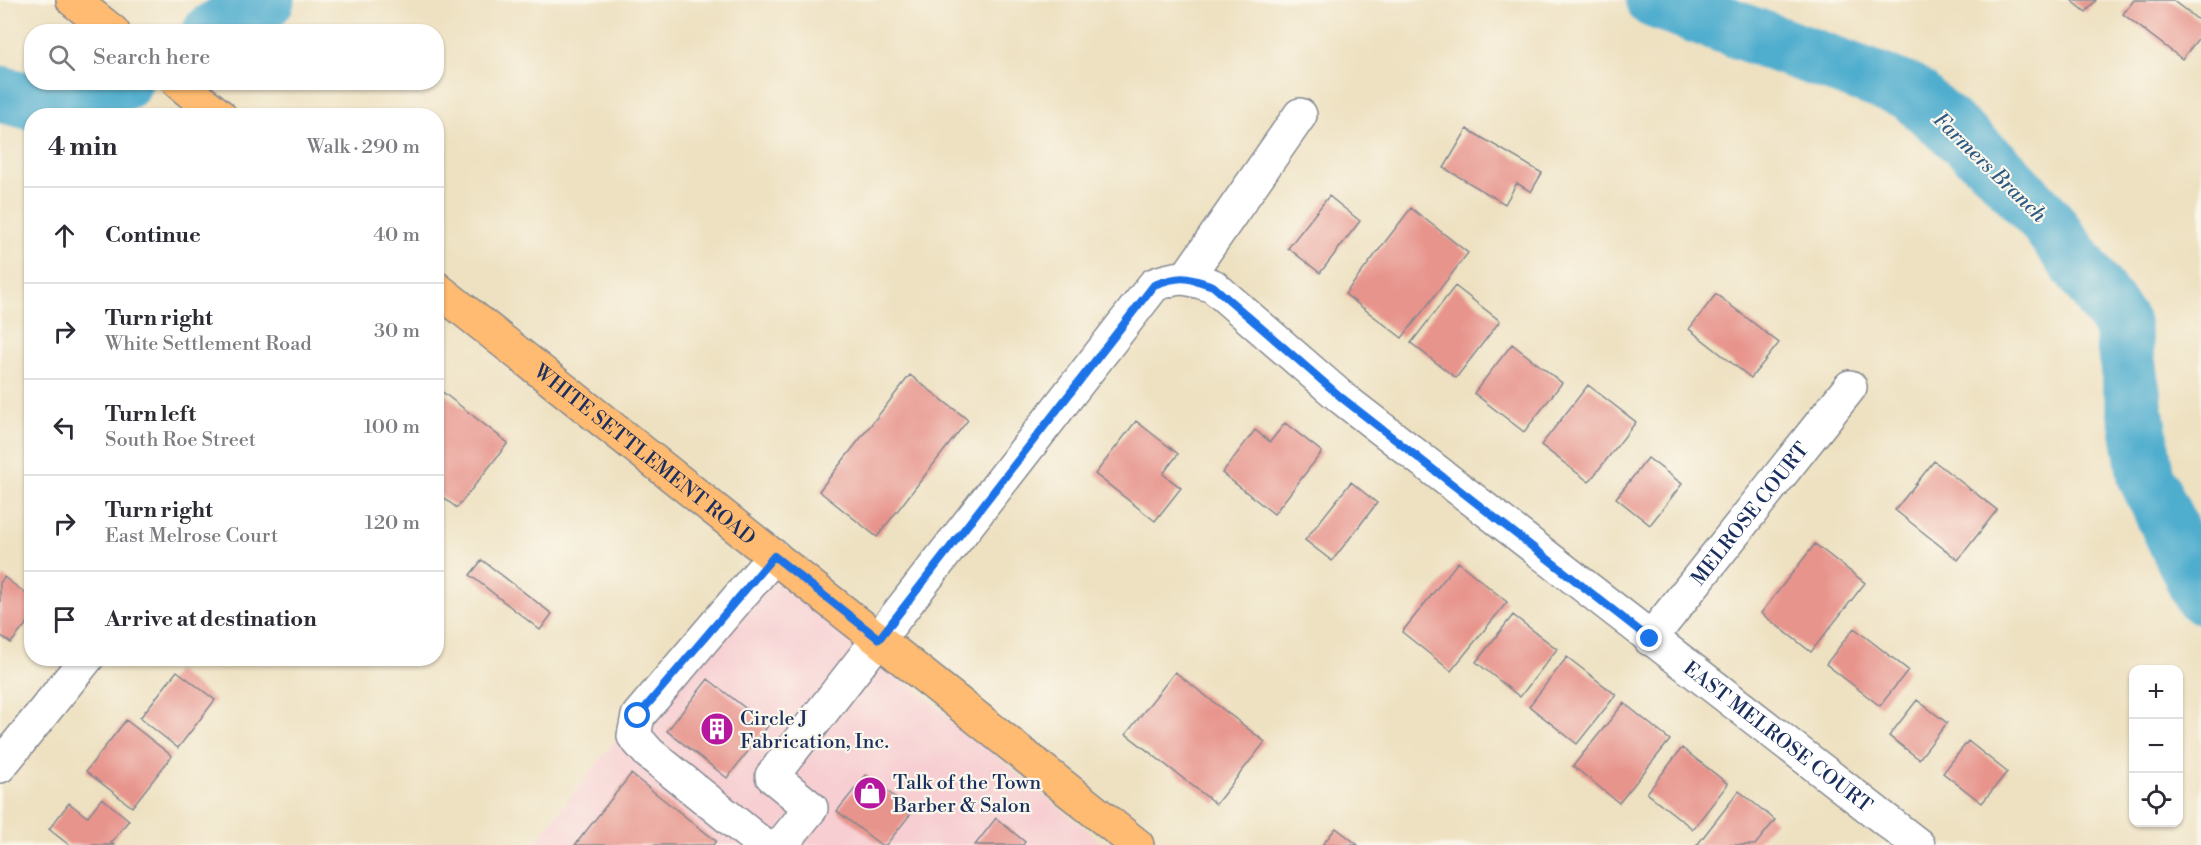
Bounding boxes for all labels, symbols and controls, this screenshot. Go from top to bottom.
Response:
search box [24,24,444,90]
icon: search [45,41,78,74]
text: Search here [93,44,210,71]
water label: Farmers Branch [1927,107,2052,229]
text: 4 min [48,131,118,163]
text: Walk · 290 m [307,135,420,160]
icon: ahead [48,219,81,252]
text: Continue [105,222,201,249]
text: 40 m [373,223,420,248]
text: Turn right [105,305,213,332]
icon: right [48,315,81,348]
text: 30 m [374,319,420,344]
text: White Settlement Road [105,332,312,357]
street label: WHITE SETTLEMENT ROAD [527,359,760,551]
text: Turn left [105,401,196,428]
icon: left [48,411,81,444]
text: 100 m [364,415,420,440]
text: South Roe Street [105,428,256,453]
street label: MELROSE COURT [1686,438,1815,591]
text: Turn right [105,497,213,524]
icon: right [48,507,81,540]
text: 120 m [365,511,420,536]
text: East Melrose Court [105,524,278,549]
icon: arrive [48,603,81,636]
text: Arrive at destination [105,606,317,633]
route end [1636,625,1662,651]
street label: EAST MELROSE COURT [1678,656,1877,819]
map controls [2129,665,2183,827]
button: + [2129,665,2183,719]
route start [624,702,650,728]
place label: Circle J Fabrication, Inc. [740,707,889,755]
building icon: Circle J Fabrication, Inc. [699,711,735,747]
button: − [2129,719,2183,773]
place label: Talk of the Town Barber & Salon [892,771,1041,819]
button: locate [2129,773,2183,827]
shop icon: Talk of the Town Barber & Salon [852,775,888,811]

